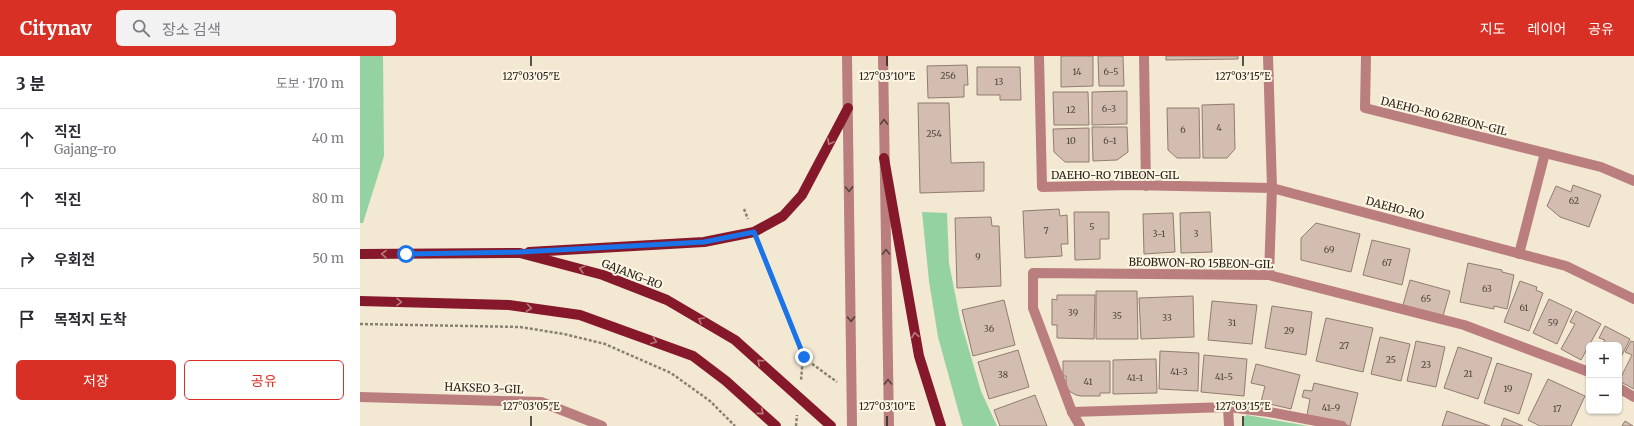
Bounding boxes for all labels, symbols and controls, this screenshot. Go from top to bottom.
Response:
search box [116,10,396,46]
text: Citynav [20,16,92,40]
icon: search [130,17,152,39]
text: 장소 검색 [162,20,221,39]
text: 지도 [1480,20,1506,38]
text: 레이어 [1528,20,1566,38]
text: 공유 [1588,20,1614,38]
house number: 14 [1072,66,1082,77]
house number: 6-5 [1104,66,1119,77]
text: 127°03'05"E [502,70,560,83]
text: 127°03'10"E [859,70,916,83]
house number: 256 [940,70,956,81]
text: 127°03'15"E [1215,70,1271,83]
text: 3 분 [16,73,45,95]
text: 도보 · 170 m [276,75,344,92]
house number: 13 [995,76,1003,87]
street label: DAEHO-RO 62BEON-GIL [1379,94,1509,139]
house number: 6-3 [1102,103,1116,114]
house number: 12 [1066,104,1076,115]
one-way arrow [880,119,888,125]
text: 직진 [54,122,82,141]
house number: 4 [1216,122,1222,133]
house number: 6 [1180,124,1186,135]
icon: ahead [16,128,38,150]
house number: 254 [926,128,942,139]
text: 40 m [312,130,344,147]
house number: 10 [1066,135,1076,146]
house number: 6-1 [1103,135,1117,146]
one-way arrow [827,138,834,146]
text: Gajang-ro [54,141,116,158]
street label: DAEHO-RO 71BEON-GIL [1051,168,1179,182]
one-way arrow [845,186,853,192]
icon: ahead [16,188,38,210]
text: 직진 [54,190,82,209]
text: 80 m [312,190,344,207]
street label: DAEHO-RO [1364,193,1426,223]
house number: 62 [1569,195,1579,206]
house number: 5 [1089,221,1095,232]
house number: 7 [1043,225,1049,236]
house number: 3-1 [1153,228,1165,239]
house number: 3 [1193,228,1199,239]
house number: 69 [1324,244,1334,255]
route start [397,245,415,263]
icon: right [16,248,38,270]
one-way arrow [882,249,890,255]
text: 우회전 [54,250,95,269]
text: 50 m [312,250,344,267]
one-way arrow [381,250,387,258]
house number: 9 [975,251,981,262]
street label: BEOBWON-RO 15BEON-GIL [1128,255,1274,271]
street label: GAJANG-RO [600,256,664,292]
house number: 67 [1382,257,1392,268]
one-way arrow [579,265,586,274]
house number: 63 [1482,283,1492,294]
house number: 65 [1421,293,1431,304]
one-way arrow [396,298,402,306]
house number: 61 [1520,302,1528,313]
one-way arrow [526,303,532,312]
house number: 39 [1068,307,1078,318]
icon: arrive [16,308,38,330]
text: 목적지 도착 [54,310,127,329]
house number: 35 [1112,310,1122,321]
house number: 33 [1162,312,1172,323]
one-way arrow [847,316,855,322]
house number: 31 [1228,317,1236,328]
house number: 59 [1548,317,1558,328]
one-way arrow [698,318,705,325]
house number: 36 [984,323,995,334]
house number: 29 [1284,325,1294,336]
one-way arrow [911,332,920,338]
one-way arrow [650,337,657,345]
house number: 27 [1339,340,1349,351]
map controls [1586,342,1622,414]
button: + [1586,342,1622,378]
route end [795,348,813,366]
house number: 25 [1386,354,1396,365]
house number: 23 [1421,359,1431,370]
button: 저장 [16,360,176,400]
button: 공유 [184,360,344,400]
one-way arrow [758,360,765,367]
house number: 41-3 [1170,366,1188,377]
house number: 21 [1463,368,1473,379]
house number: 38 [998,369,1008,380]
house number: 41-5 [1215,371,1233,382]
house number: 41-1 [1127,372,1143,383]
house number: 41 [1084,376,1092,387]
button: − [1586,378,1622,414]
one-way arrow [884,379,893,385]
street label: HAKSEO 3-GIL [444,380,524,396]
house number: 19 [1503,383,1513,394]
text: 127°03'05"E [502,400,560,413]
text: 127°03'10"E [859,400,916,413]
text: 127°03'15"E [1215,400,1271,413]
house number: 41-9 [1322,402,1340,413]
house number: 17 [1553,403,1561,414]
one-way arrow [757,407,764,414]

